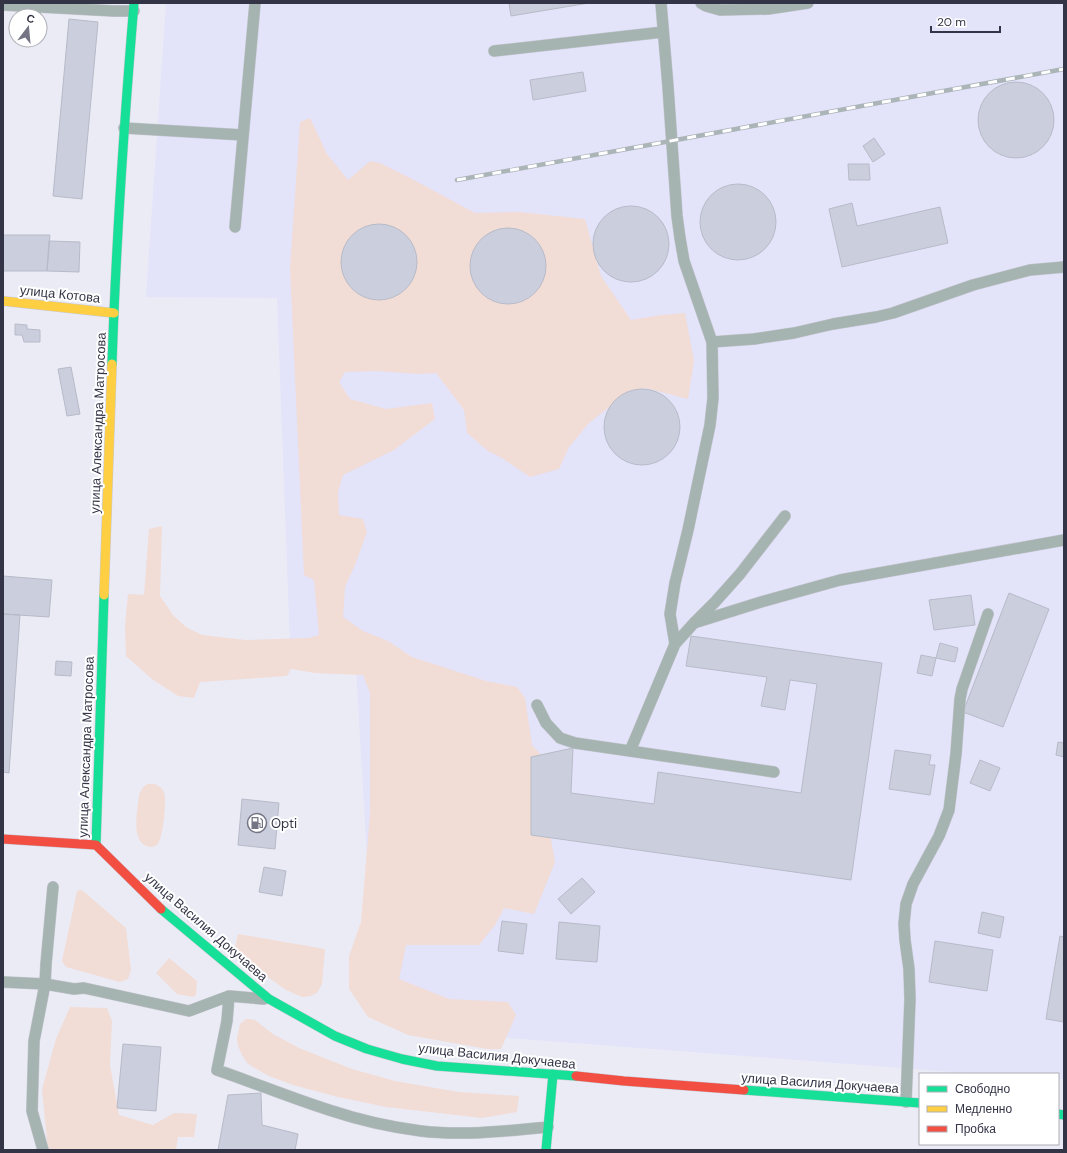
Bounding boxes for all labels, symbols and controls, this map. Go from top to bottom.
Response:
north arrow [8,8,48,48]
scale bar [931,8,1000,34]
text: С [25,11,37,26]
text: 20 m [937,14,966,30]
street label: улица Котова [19,281,102,307]
street label: улица Александра Матросова [86,331,110,514]
street label: улица Александра Матросова [74,655,98,838]
fuel station icon: Opti [246,812,268,834]
place label: Opti [271,815,297,832]
street label: улица Василия Докучаева [141,869,272,986]
street label: улица Василия Докучаева [418,1039,577,1073]
street label: улица Василия Докучаева [741,1069,900,1097]
legend [919,1073,1059,1145]
text: Свободно [955,1081,1010,1097]
text: Медленно [955,1101,1012,1117]
text: Пробка [955,1121,996,1137]

